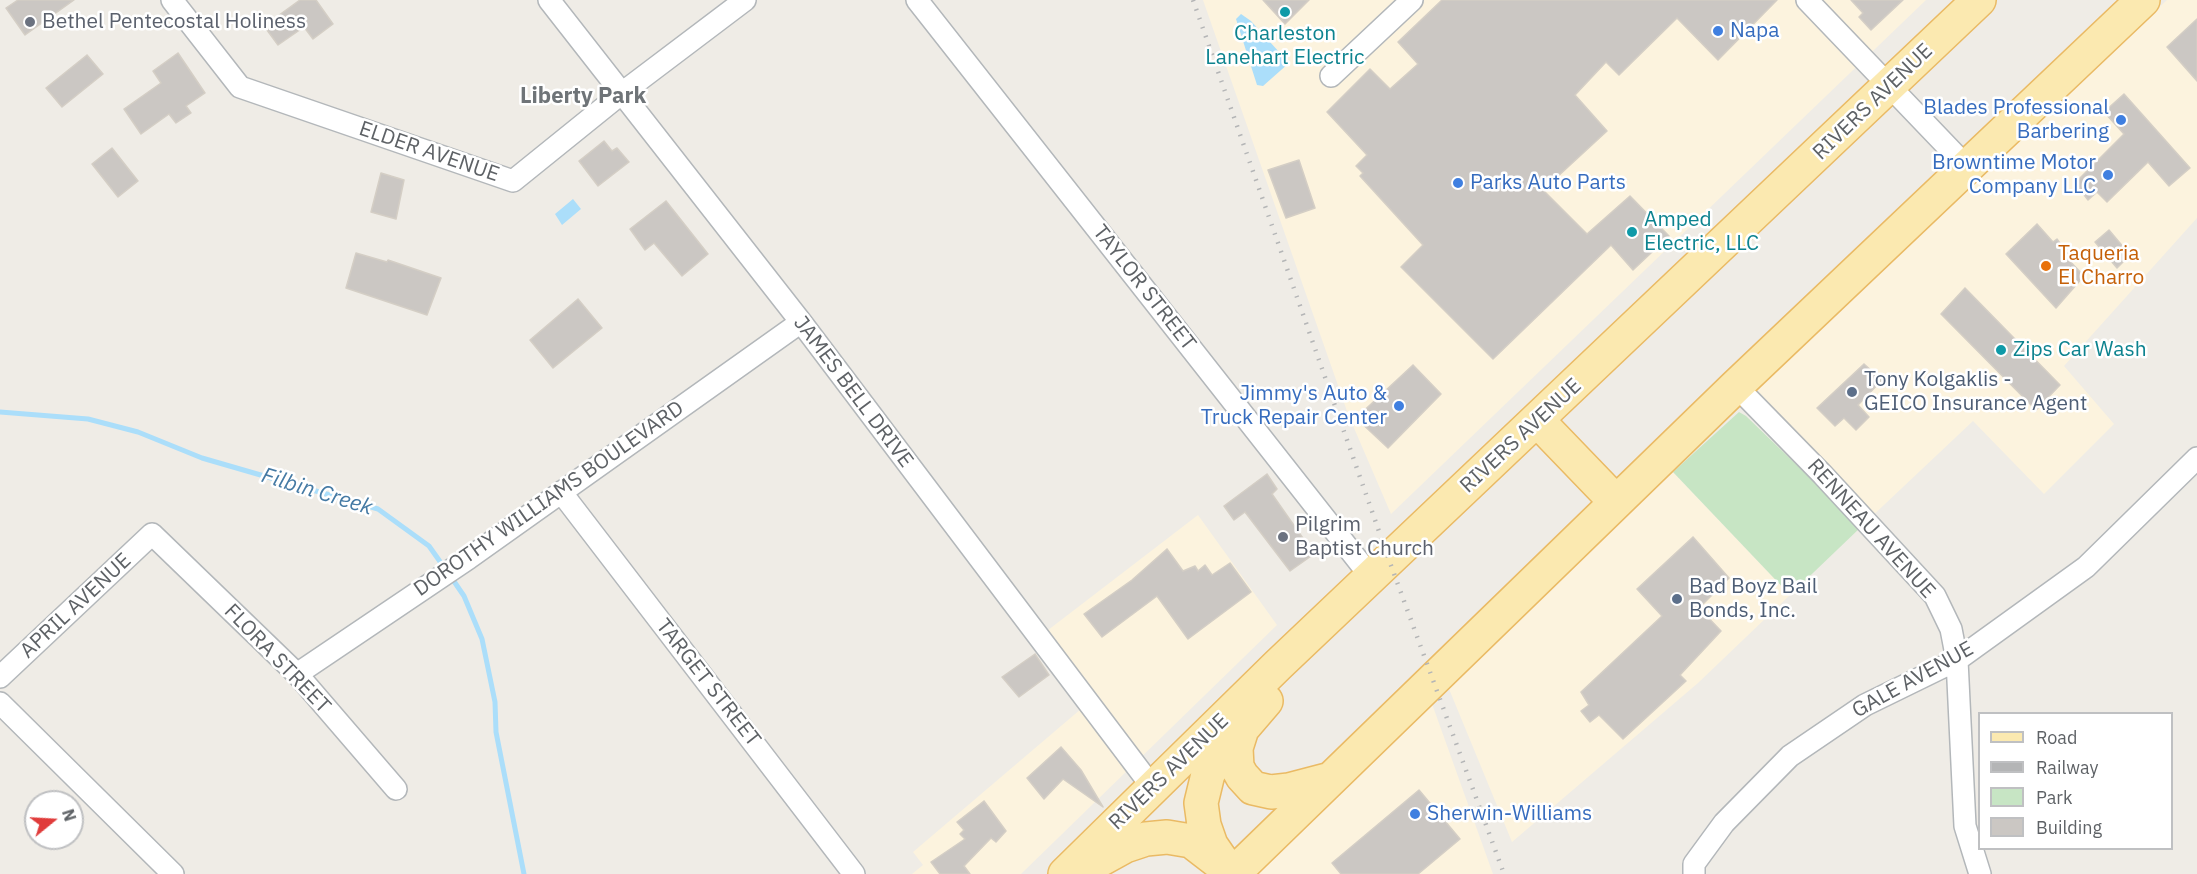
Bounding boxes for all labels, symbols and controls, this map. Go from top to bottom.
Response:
marker: Charleston Lanehart Electric [1278,5,1292,19]
place label: Bethel Pentecostal Holiness [42,9,306,35]
marker: Bethel Pentecostal Holiness [23,15,37,29]
place label: Napa [1730,18,1779,44]
place label: Charleston Lanehart Electric [1205,21,1365,71]
marker: Napa [1711,24,1725,38]
street label: RIVERS AVENUE [1808,39,1938,165]
district label: Liberty Park [520,84,646,110]
place label: Blades Professional Barbering [1923,95,2109,145]
marker: Blades Professional Barbering [2114,113,2128,127]
street label: ELDER AVENUE [356,116,502,188]
place label: Browntime Motor Company LLC [1932,150,2096,200]
marker: Browntime Motor Company LLC [2101,168,2115,182]
place label: Parks Auto Parts [1470,170,1626,196]
marker: Parks Auto Parts [1451,176,1465,190]
place label: Amped Electric, LLC [1644,207,1759,257]
street label: TAYLOR STREET [1087,220,1201,356]
marker: Amped Electric, LLC [1625,225,1639,239]
place label: Taqueria El Charro [2058,241,2144,291]
marker: Taqueria El Charro [2039,259,2053,273]
street label: JAMES BELL DRIVE [788,311,918,473]
place label: Zips Car Wash [2013,337,2147,363]
marker: Zips Car Wash [1994,343,2008,357]
place label: Tony Kolgaklis - GEICO Insurance Agent [1864,367,2087,417]
street label: RIVERS AVENUE [1455,373,1587,499]
place label: Jimmy's Auto & Truck Repair Center [1201,381,1387,431]
marker: Tony Kolgaklis - GEICO Insurance Agent [1845,385,1859,399]
street label: DOROTHY WILLIAMS BOULEVARD [409,396,689,602]
marker: Jimmy's Auto & Truck Repair Center [1392,399,1406,413]
street label: RENNEAU AVENUE [1802,454,1940,604]
water label: Filbin Creek [258,463,376,521]
place label: Pilgrim Baptist Church [1295,512,1434,562]
marker: Pilgrim Baptist Church [1276,530,1290,544]
street label: APRIL AVENUE [15,548,137,664]
place label: Bad Boyz Bail Bonds, Inc. [1689,574,1817,624]
marker: Bad Boyz Bail Bonds, Inc. [1670,592,1684,606]
street label: FLORA STREET [219,599,335,719]
street label: TARGET STREET [650,614,766,752]
street label: GALE AVENUE [1848,636,1978,724]
street label: RIVERS AVENUE [1104,709,1234,835]
legend [1978,712,2173,850]
text: Road [2036,726,2077,749]
text: Railway [2036,756,2098,779]
text: Park [2036,786,2072,809]
north arrow [24,790,84,850]
place label: Sherwin-Williams [1427,801,1592,827]
text: N [58,806,81,824]
marker: Sherwin-Williams [1408,807,1422,821]
text: Building [2036,816,2102,839]

